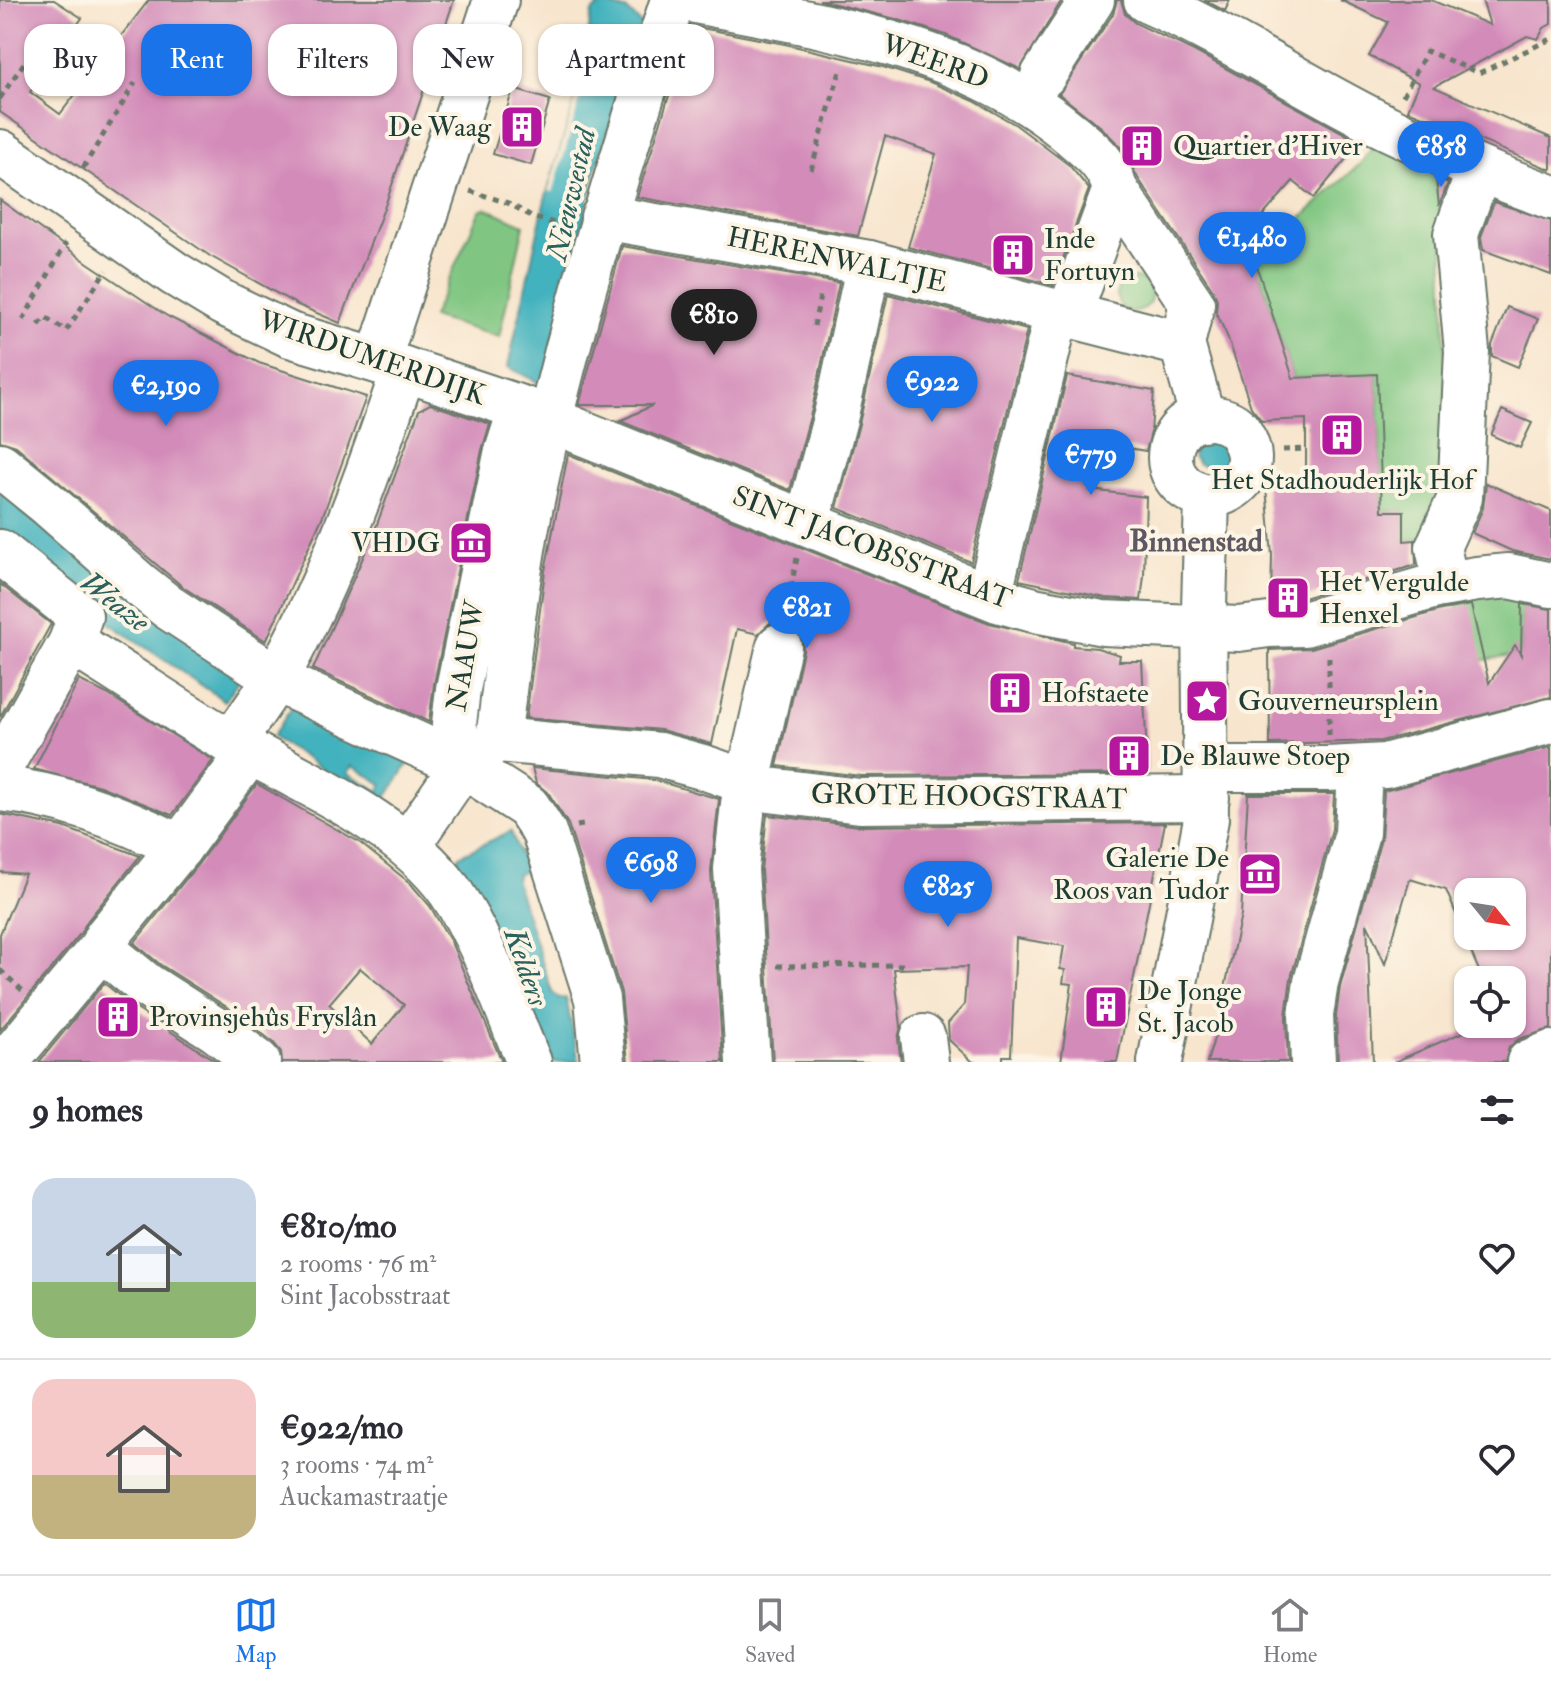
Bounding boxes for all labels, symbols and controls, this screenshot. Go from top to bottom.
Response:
chip: Buy [24,24,125,96]
chip: Rent [141,24,252,96]
chip: Filters [268,24,397,96]
chip: New [413,24,522,96]
chip: Apartment [538,24,714,96]
street label: WEERD [876,26,993,98]
building icon: De Waag [498,103,546,151]
place label: De Waag [388,110,492,145]
pin: €858 [1394,121,1488,189]
water label: Nieuwestad [537,122,605,266]
building icon: Quartier d'Hiver [1118,122,1166,170]
place label: Quartier d'Hiver [1173,129,1363,164]
text: €858 [1415,131,1467,163]
pin: €1,480 [1187,212,1317,280]
street label: HERENWALTJE [724,220,950,300]
place label: Inde Fortuyn [1044,222,1135,289]
text: €1,480 [1217,222,1287,254]
building icon: Inde Fortuyn [989,231,1037,279]
pin: €810 [667,289,761,357]
text: €810 [689,299,739,331]
street label: WIRDUMERDIJK [253,302,491,413]
pin: €922 [885,356,979,424]
pin: €2,190 [101,360,231,428]
text: €922 [905,366,959,398]
text: €2,190 [131,370,201,402]
building icon: Het Stadhouderlijk Hof [1318,411,1366,459]
pin: €779 [1044,429,1138,497]
text: €779 [1065,439,1117,471]
place label: Het Stadhouderlijk Hof [1210,463,1477,498]
street label: SINT JACOBSSTRAAT [727,479,1017,617]
museum icon: VHDG [447,519,495,567]
district label: Binnenstad [1129,523,1263,560]
place label: VHDG [351,526,440,561]
water label: Weaze [73,563,158,641]
place label: Het Vergulde Henxel [1319,565,1469,632]
building icon: Het Vergulde Henxel [1264,574,1312,622]
pin: €821 [760,582,854,650]
text: €821 [782,592,832,624]
street label: NAAUW [439,597,493,714]
building icon: Hofstaete [986,669,1034,717]
place label: Hofstaete [1041,676,1149,711]
place icon: Gouverneursplein [1183,677,1231,725]
place label: Gouverneursplein [1238,684,1439,719]
building icon: De Blauwe Stoep [1105,732,1153,780]
place label: De Blauwe Stoep [1160,739,1350,774]
street label: GROTE HOOGSTRAAT [811,777,1128,817]
pin: €698 [604,837,698,905]
place label: Galerie De Roos van Tudor [1053,841,1230,908]
text: €698 [624,847,678,879]
museum icon: Galerie De Roos van Tudor [1236,850,1284,898]
pin: €825 [901,861,995,929]
text: €825 [922,871,974,903]
north arrow [1454,878,1526,950]
map controls [1454,878,1526,1038]
water label: Kelders [495,921,557,1012]
button: locate [1454,966,1526,1038]
place label: De Jonge St. Jacob [1137,974,1242,1041]
building icon: De Jonge St. Jacob [1082,983,1130,1031]
building icon: Provinsjehûs Fryslân [94,993,142,1041]
place label: Provinsjehûs Fryslân [149,1000,377,1035]
icon: filters [1475,1088,1519,1132]
text: 9 homes [32,1089,143,1132]
text: €810/mo [280,1205,397,1248]
icon: home [96,1210,192,1306]
icon: heart [1475,1236,1519,1280]
text: 2 rooms · 76 m² [280,1248,436,1280]
text: Sint Jacobsstraat [280,1280,451,1312]
text: €922/mo [280,1406,403,1449]
icon: home [96,1411,192,1507]
icon: heart [1475,1437,1519,1481]
text: 3 rooms · 74 m² [280,1449,433,1481]
text: Auckamastraatje [280,1481,448,1513]
tab: Map [234,1593,278,1669]
tab: Saved [745,1593,795,1669]
tab: Home [1263,1593,1317,1669]

